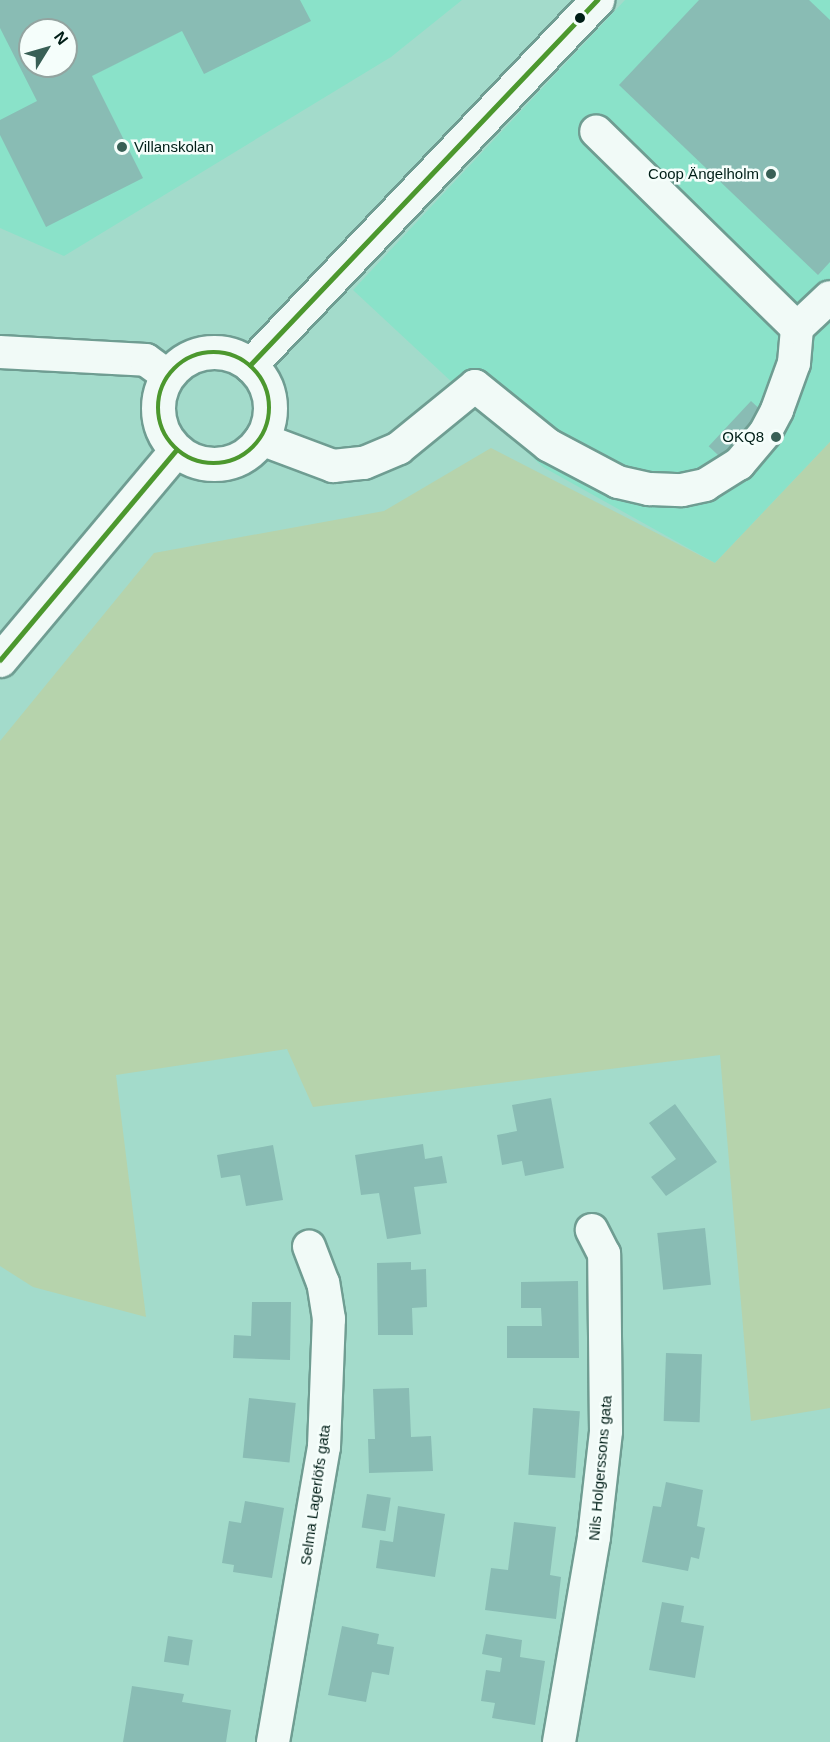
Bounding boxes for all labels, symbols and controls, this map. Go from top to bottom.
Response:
unlabelled marker [574,12,586,24]
north arrow [18,18,78,78]
text: N [51,28,71,48]
place label: Villanskolan [134,138,214,156]
marker: Villanskolan [115,140,129,154]
place label: Coop Ängelholm [648,165,759,183]
marker: Coop Ängelholm [764,167,778,181]
place label: OKQ8 [722,428,764,446]
marker: OKQ8 [769,430,783,444]
street label: Nils Holgerssons gata [585,1395,615,1541]
street label: Selma Lagerlöfs gata [296,1424,334,1566]

